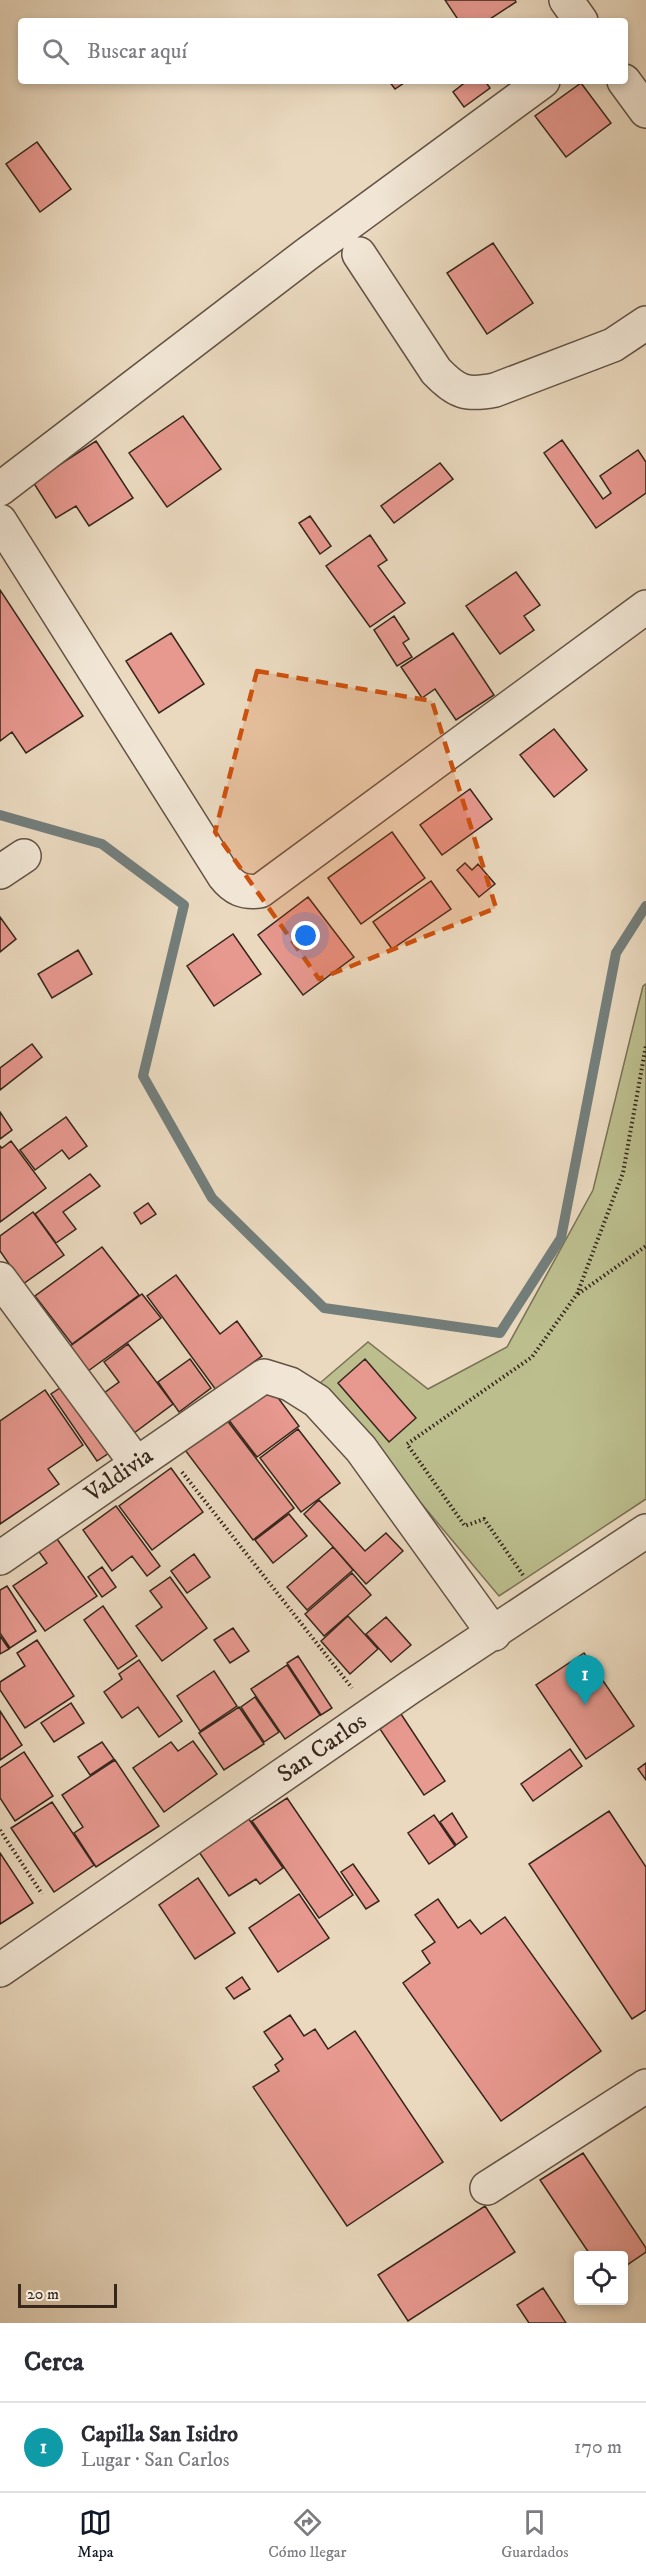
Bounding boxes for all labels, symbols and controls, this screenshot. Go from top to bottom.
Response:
search box [18,18,628,84]
icon: search [39,35,72,68]
text: Buscar aquí [87,38,187,65]
your location [291,921,320,950]
street label: Valdivia [78,1440,159,1510]
pin: 1 [566,1656,604,1705]
street label: San Carlos [272,1706,372,1790]
map controls [574,2251,628,2305]
button: locate [574,2251,628,2305]
scale bar [18,2281,117,2308]
text: 20 m [27,2284,59,2304]
text: Cerca [24,2346,84,2379]
text: Capilla San Isidro [81,2421,238,2448]
text: 1 [40,2435,47,2460]
text: 170 m [574,2435,622,2460]
text: Lugar · San Carlos [81,2448,229,2473]
tab: Mapa [77,2506,114,2562]
tab: Cómo llegar [268,2506,347,2562]
tab: Guardados [501,2506,569,2562]

